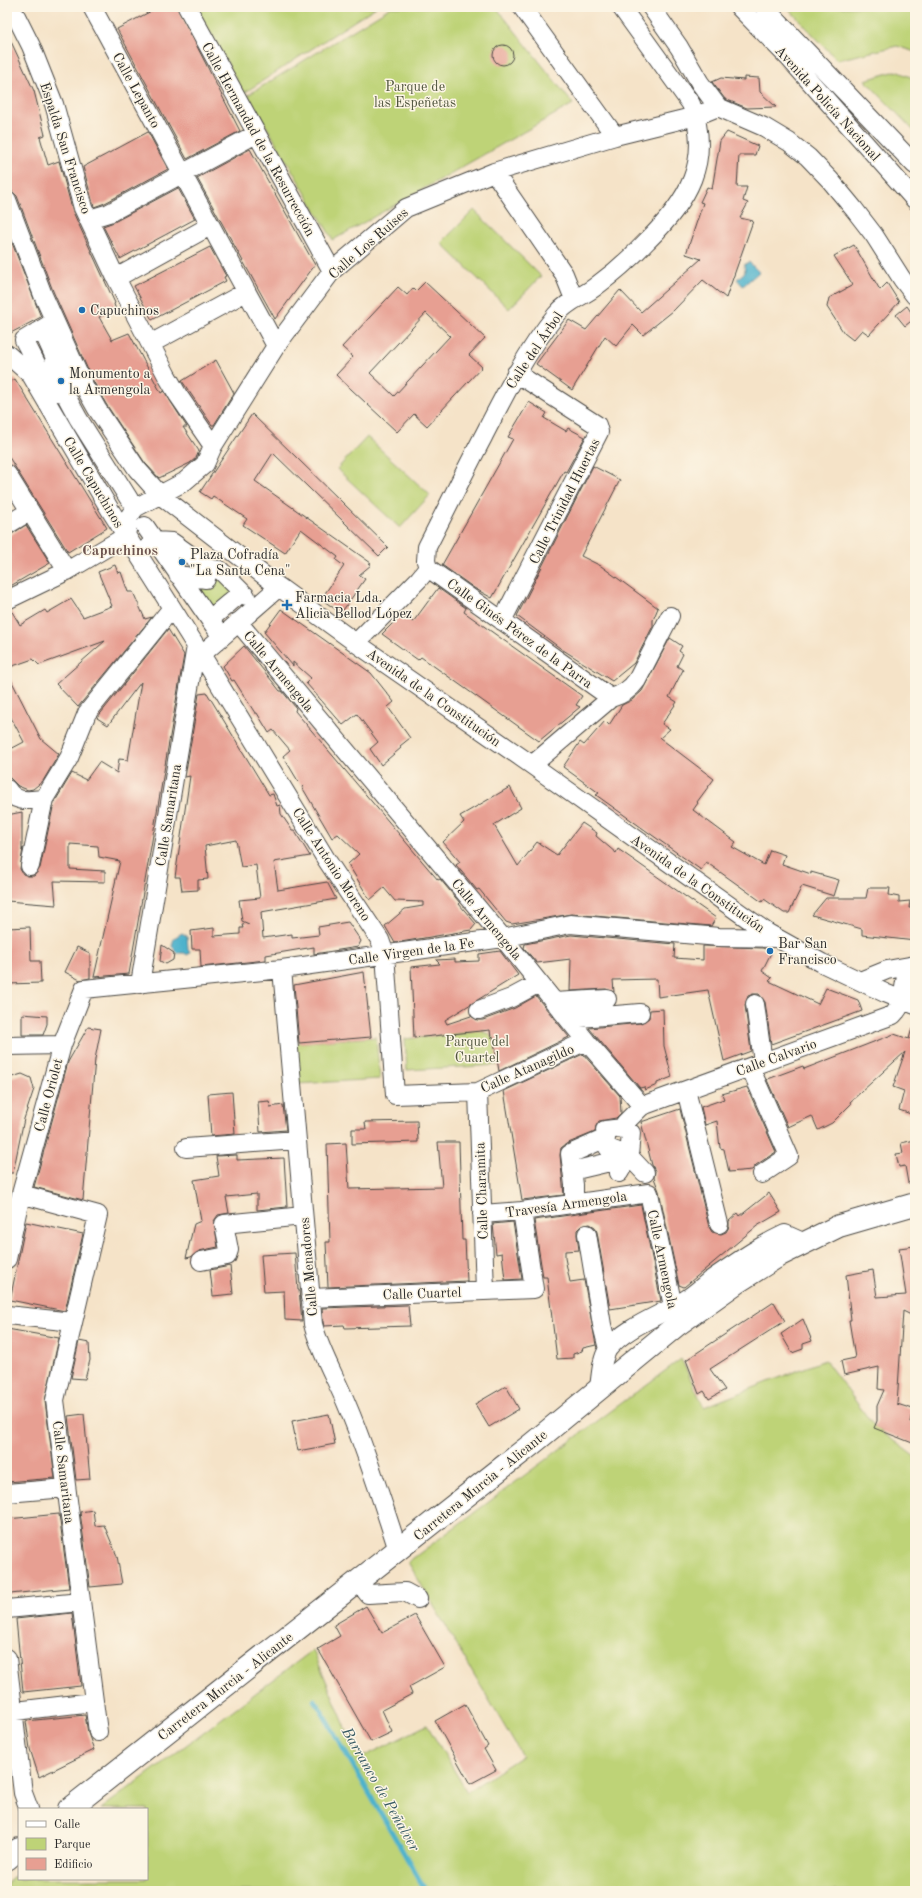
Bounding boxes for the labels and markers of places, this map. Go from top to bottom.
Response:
place label: Capuchinos [90,304,159,318]
marker: Capuchinos [77,305,87,315]
place label: Monumento a la Armengola [69,367,151,397]
marker: Monumento a la Armengola [56,376,66,386]
place label: Plaza Cofradía "La Santa Cena" [190,548,290,578]
marker: Plaza Cofradía "La Santa Cena" [177,557,187,567]
place label: Farmacia Lda. Alicia Bellod López [295,591,412,621]
marker: Farmacia Lda. Alicia Bellod López [282,600,292,610]
place label: Bar San Francisco [778,937,837,967]
marker: Bar San Francisco [765,946,775,956]

